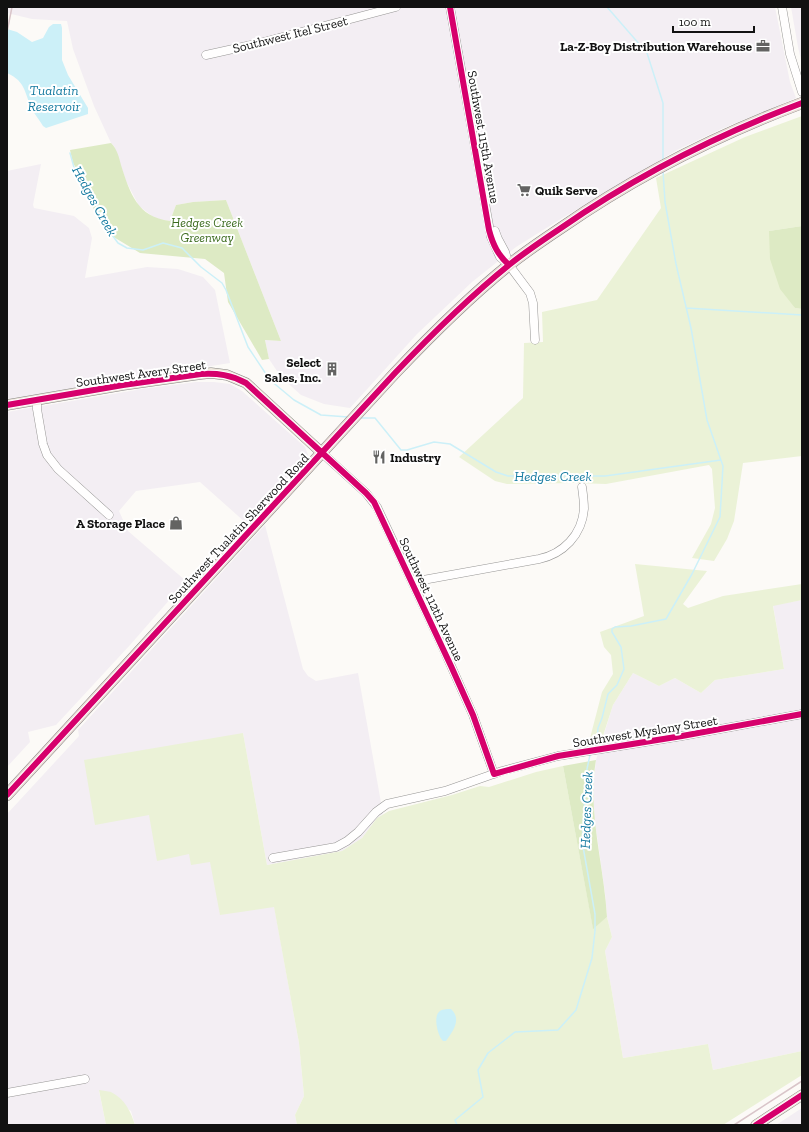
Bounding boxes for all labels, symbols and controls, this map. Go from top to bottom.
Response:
scale bar [673,8,754,34]
street label: Southwest Itel Street [231,13,349,56]
text: 100 m [679,15,711,29]
office icon: La-Z-Boy Distribution Warehouse [755,38,771,54]
place label: La-Z-Boy Distribution Warehouse [560,39,753,54]
street label: Southwest 115th Avenue [464,70,503,205]
water label: Tualatin Reservoir [28,82,81,115]
water label: Hedges Creek [68,163,121,239]
supermarket icon: Quik Serve [516,182,532,198]
place label: Quik Serve [535,183,598,198]
park label: Hedges Creek Greenway [171,215,243,245]
place label: Select Sales, Inc. [265,355,322,385]
street label: Southwest Avery Street [75,357,207,390]
building icon: Select Sales, Inc. [324,361,340,377]
restaurant icon: Industry [371,449,387,465]
street label: Southwest Tualatin Sherwood Road [165,450,312,606]
place label: Industry [390,450,441,465]
water label: Hedges Creek [514,468,592,485]
shop icon: A Storage Place [168,515,184,531]
place label: A Storage Place [76,516,166,531]
street label: Southwest 112th Avenue [396,535,467,663]
street label: Southwest Myslony Street [572,713,719,750]
water label: Hedges Creek [577,771,596,849]

